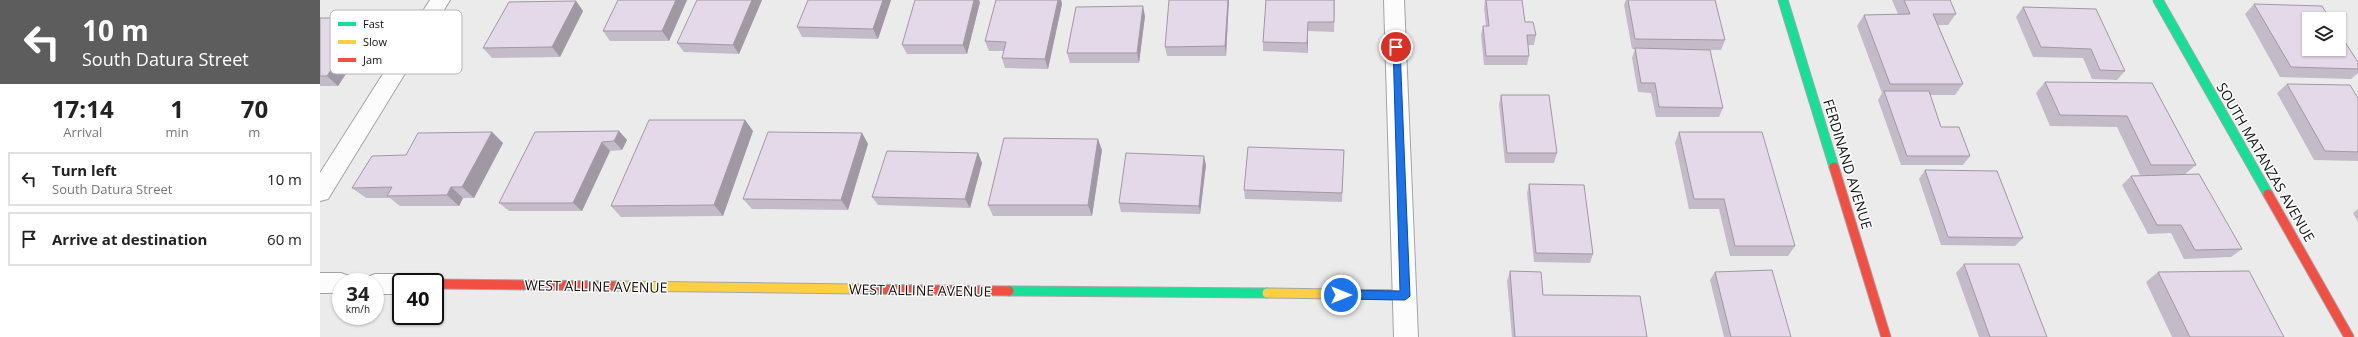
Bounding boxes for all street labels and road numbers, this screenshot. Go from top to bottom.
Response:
street label: SOUTH MATANZAS AVENUE [2213,79,2319,245]
street label: FERDINAND AVENUE [1819,97,1877,231]
street label: WEST ALLINE AVENUE [525,275,667,297]
street label: WEST ALLINE AVENUE [849,279,991,301]

